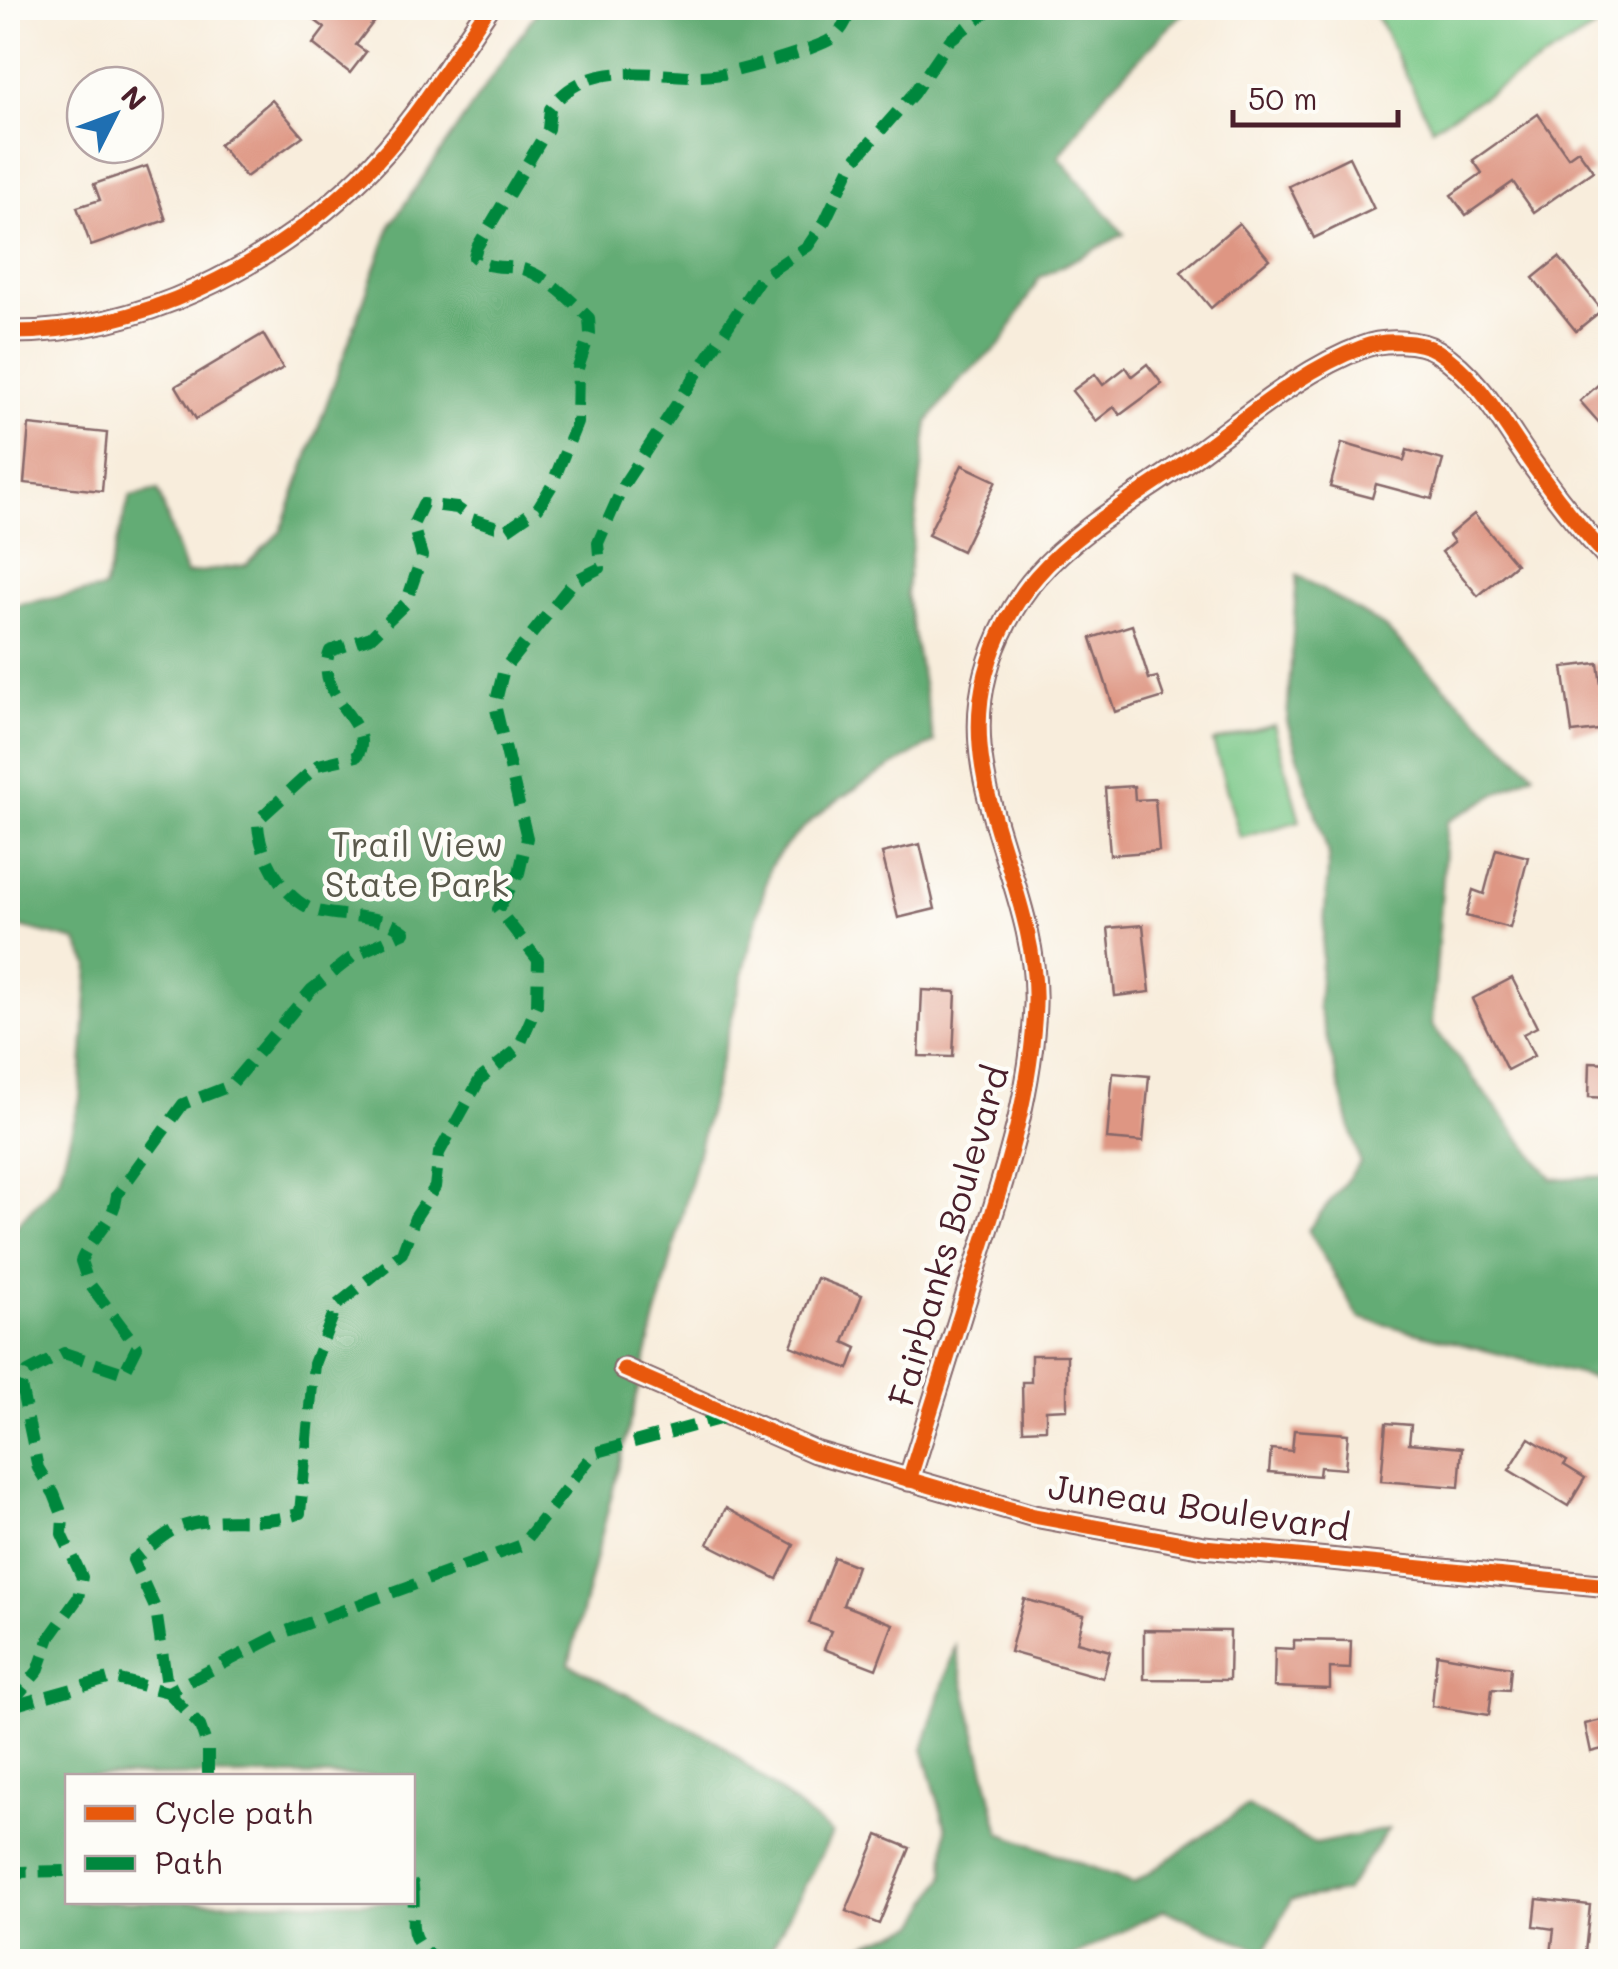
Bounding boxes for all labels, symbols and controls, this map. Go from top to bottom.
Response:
north arrow [65,65,165,165]
scale bar [1233,65,1398,127]
text: N [114,78,155,118]
text: 50 m [1248,78,1318,118]
park label: Trail View State Park [325,820,509,906]
street label: Fairbanks Boulevard [876,1060,1018,1411]
street label: Juneau Boulevard [1046,1462,1353,1550]
legend [65,1774,415,1904]
text: Cycle path [155,1792,313,1832]
text: Path [155,1842,222,1882]

